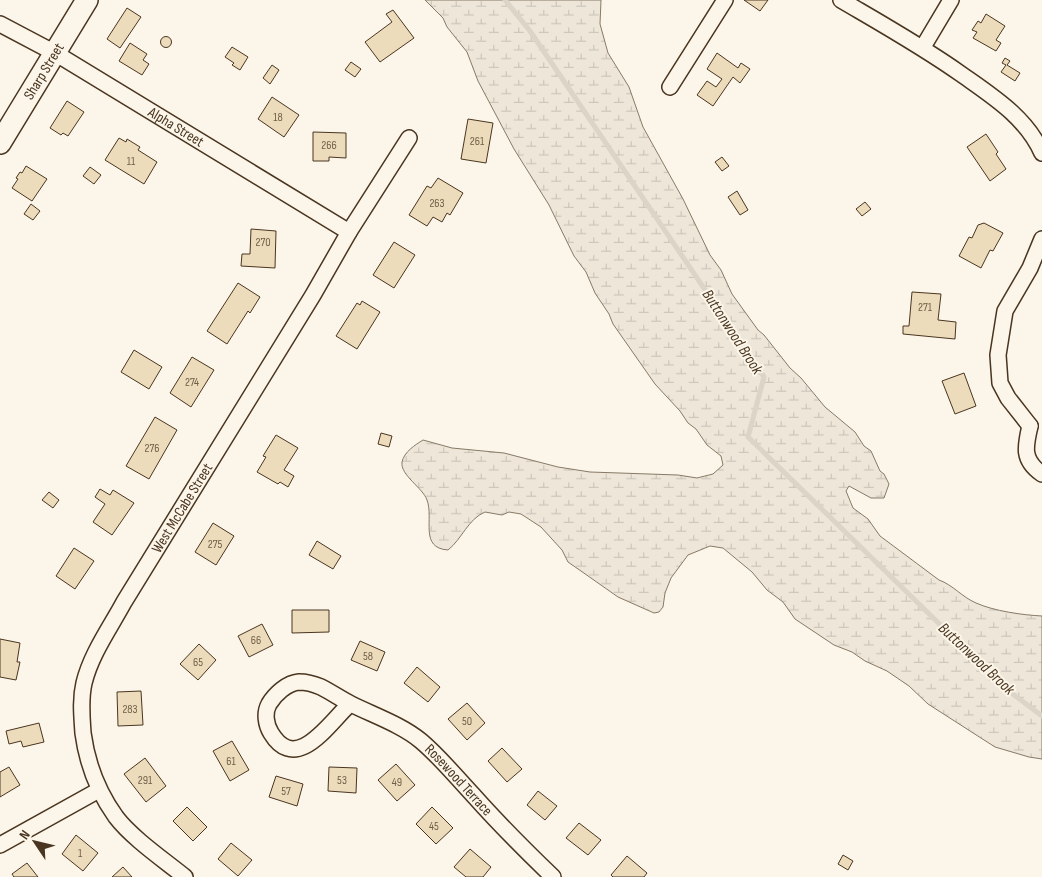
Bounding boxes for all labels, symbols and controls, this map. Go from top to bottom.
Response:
street label: Sharp Street [19,39,68,103]
street label: Alpha Street [144,102,208,151]
house number: 18 [273,110,283,125]
house number: 261 [470,134,485,149]
house number: 266 [321,138,337,153]
house number: 11 [127,154,136,169]
house number: 263 [429,196,445,211]
house number: 270 [255,235,271,250]
water label: Buttonwood Brook [698,286,767,379]
house number: 271 [918,300,933,315]
house number: 274 [185,375,199,390]
house number: 276 [144,441,160,456]
street label: West McCabe Street [147,459,217,556]
house number: 275 [208,537,222,552]
water label: Buttonwood Brook [934,619,1019,700]
house number: 66 [251,633,261,648]
house number: 58 [363,649,373,664]
house number: 65 [193,655,203,670]
house number: 283 [122,702,138,717]
house number: 50 [462,714,472,729]
street label: Rosewood Terrace [421,740,497,820]
house number: 61 [226,754,237,769]
house number: 291 [138,773,153,788]
house number: 53 [337,773,347,788]
house number: 49 [392,775,402,790]
house number: 57 [281,784,291,799]
north arrow [10,817,60,867]
house number: 45 [429,819,439,834]
text: N [16,827,34,843]
house number: 1 [78,846,83,861]

